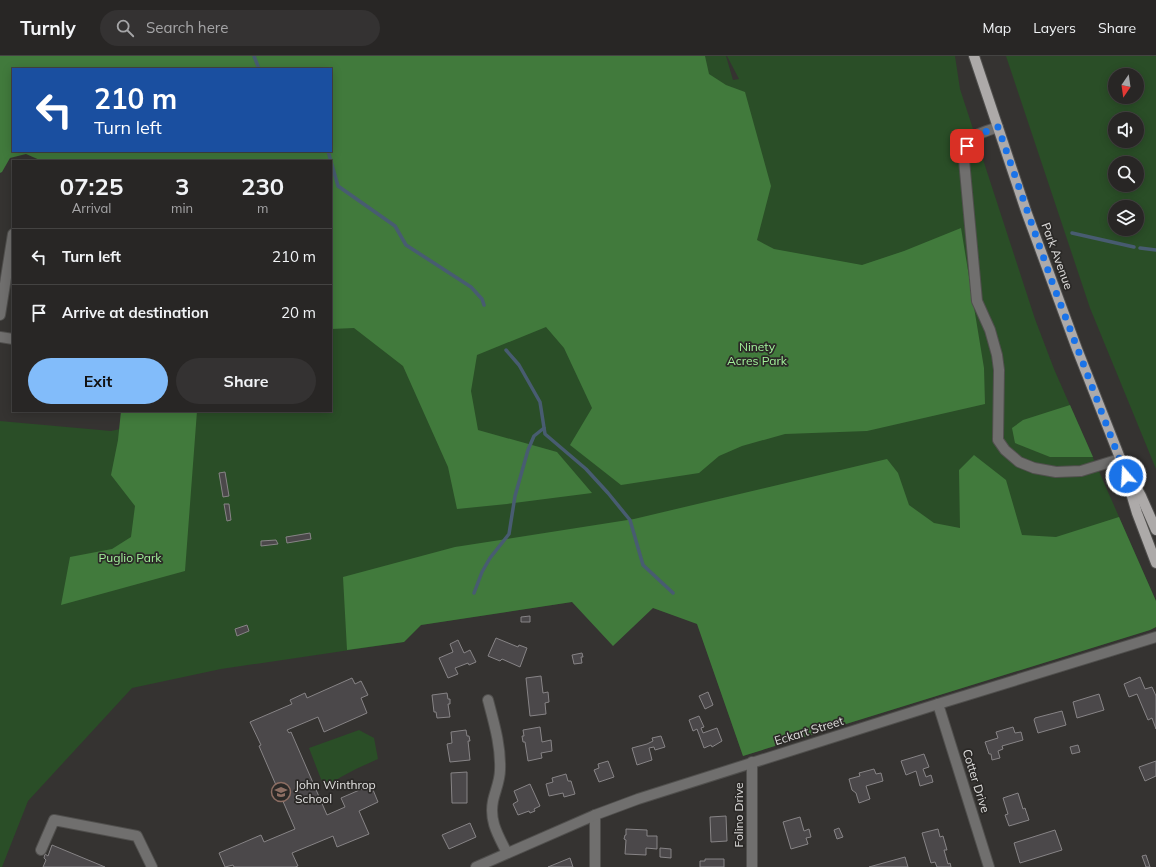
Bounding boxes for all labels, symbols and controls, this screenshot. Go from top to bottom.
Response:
search box [100,10,380,46]
text: Turnly [20,16,76,40]
icon: search [114,17,136,39]
text: Search here [146,18,228,37]
text: Map [982,19,1011,37]
text: Layers [1033,19,1076,37]
text: Share [1098,19,1136,37]
north arrow [1108,68,1144,104]
map controls [1108,68,1144,236]
text: 210 m [94,81,177,116]
icon: left [28,84,80,136]
button: sound [1108,112,1144,148]
text: Turn left [94,116,162,139]
pin [950,129,984,163]
icon: arrive [956,135,978,157]
button: search [1108,156,1144,192]
text: 07:25 [60,171,123,201]
text: 3 [175,171,189,201]
text: 230 [241,171,284,201]
text: Arrival [72,200,111,216]
text: min [171,200,193,216]
text: m [257,200,268,216]
button: layers [1108,200,1144,236]
street label: Park Avenue [1038,220,1077,291]
icon: left [28,246,50,268]
text: Turn left [62,247,121,266]
text: 210 m [272,247,316,266]
icon: arrive [28,302,50,324]
text: Arrive at destination [62,303,209,322]
text: 20 m [281,303,316,322]
park label: Ninety Acres Park [727,339,788,368]
button: Exit [28,358,168,404]
button: Share [176,358,316,404]
position arrow [1105,455,1147,497]
park label: Puglio Park [99,550,162,565]
street label: Eckart Street [772,713,845,748]
street label: Cotter Drive [960,747,993,815]
place label: John Winthrop School [295,777,376,806]
school or university icon: John Winthrop School [270,781,292,803]
street label: Folino Drive [731,782,746,848]

